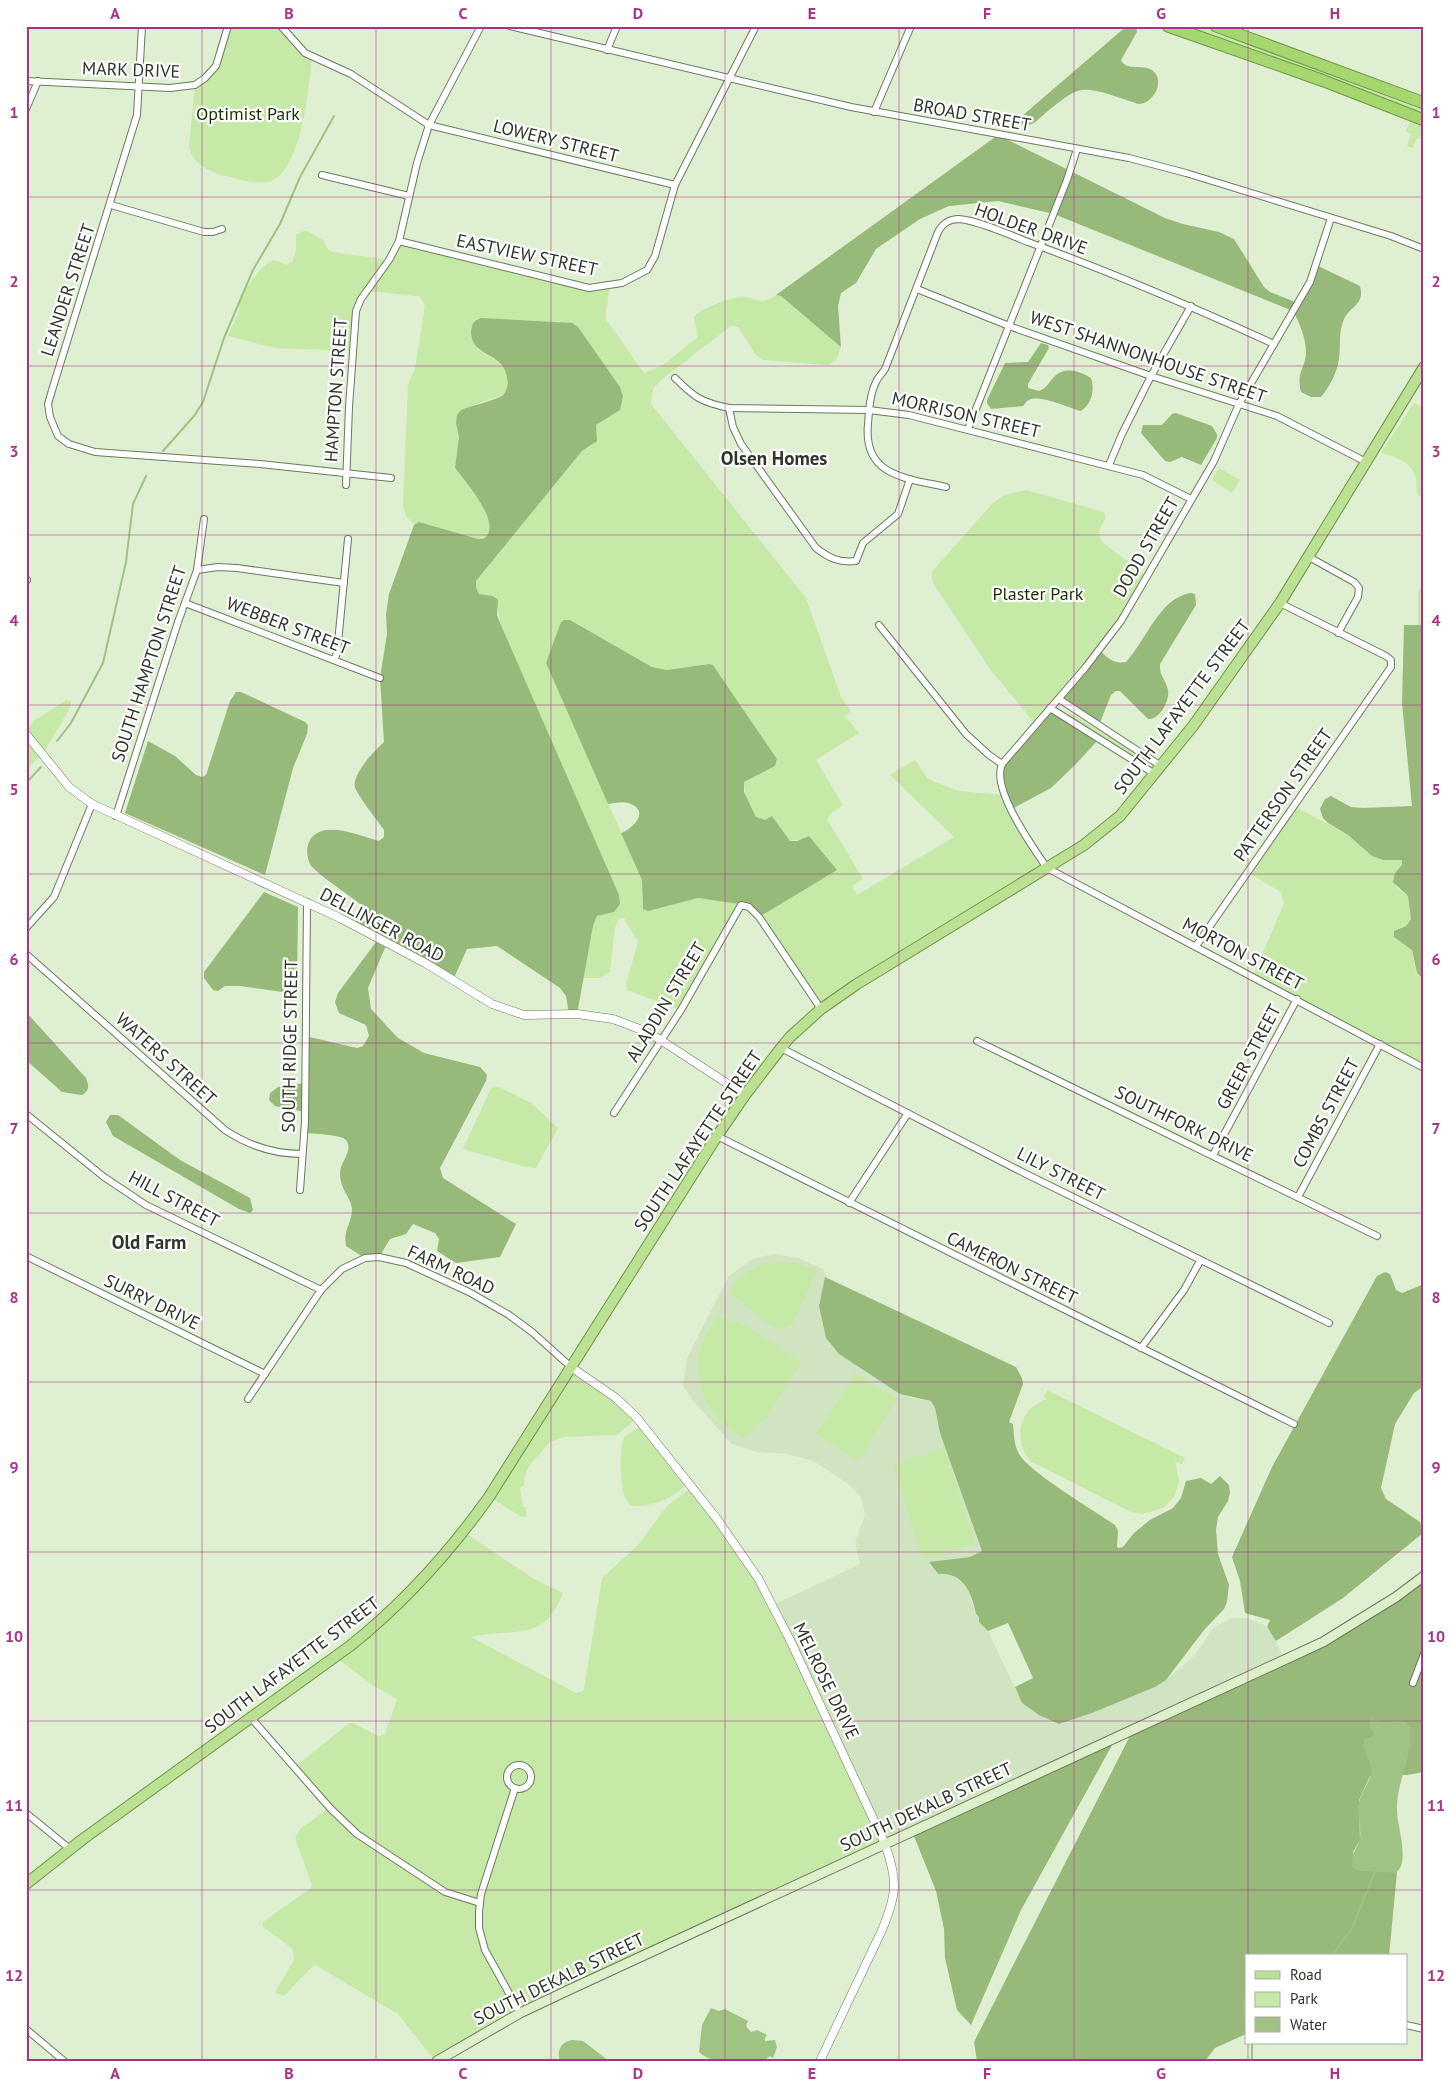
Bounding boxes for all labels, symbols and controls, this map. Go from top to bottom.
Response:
text: A [110,3,120,23]
text: B [284,3,294,23]
text: C [459,3,468,23]
text: D [633,3,643,23]
text: E [808,3,816,23]
text: F [983,3,991,23]
text: G [1156,3,1166,23]
text: H [1330,3,1340,23]
street label: MARK DRIVE [81,56,181,83]
street label: BROAD STREET [912,93,1033,136]
text: 1 [9,102,19,122]
park label: Optimist Park [196,102,300,125]
text: 1 [1431,102,1441,122]
street label: LOWERY STREET [491,114,621,167]
street label: HOLDER DRIVE [972,198,1091,260]
street label: LEANDER STREET [35,221,100,359]
street label: EASTVIEW STREET [454,228,600,281]
text: 2 [9,271,19,291]
text: 2 [1431,271,1441,291]
street label: WEST SHANNONHOUSE STREET [1027,305,1269,408]
street label: HAMPTON STREET [319,317,352,463]
street label: MORRISON STREET [890,386,1043,443]
text: 3 [9,441,19,461]
text: 3 [1431,441,1441,461]
district label: Olsen Homes [721,446,827,470]
street label: DODD STREET [1108,493,1184,601]
street label: SOUTH HAMPTON STREET [106,563,191,765]
park label: Plaster Park [993,582,1084,605]
street label: WEBBER STREET [223,591,353,660]
text: 4 [9,610,19,630]
text: 4 [1431,610,1441,630]
street label: SOUTH LAFAYETTE STREET [1108,615,1255,799]
street label: PATTERSON STREET [1228,724,1337,866]
text: 5 [9,779,19,799]
text: 5 [1431,779,1441,799]
street label: DELLINGER ROAD [316,882,448,967]
street label: MORTON STREET [1179,912,1308,995]
street label: ALADDIN STREET [621,938,710,1066]
text: 6 [9,949,19,969]
text: 6 [1431,949,1441,969]
street label: SOUTH RIDGE STREET [276,959,303,1133]
street label: GREER STREET [1211,1000,1286,1113]
street label: WATERS STREET [111,1007,222,1110]
street label: SOUTH LAFAYETTE STREET [628,1046,767,1235]
street label: COMBS STREET [1287,1054,1364,1171]
street label: SOUTHFORK DRIVE [1111,1080,1257,1167]
text: 7 [9,1118,19,1138]
text: 7 [1431,1118,1441,1138]
street label: LILY STREET [1013,1142,1109,1206]
street label: HILL STREET [125,1165,224,1232]
street label: CAMERON STREET [943,1226,1081,1309]
district label: Old Farm [112,1230,186,1254]
street label: FARM ROAD [404,1239,499,1300]
street label: SURRY DRIVE [101,1268,204,1335]
text: 8 [9,1287,19,1307]
text: 8 [1431,1287,1441,1307]
text: 9 [9,1457,19,1477]
text: 9 [1431,1457,1441,1477]
street label: SOUTH LAFAYETTE STREET [200,1591,384,1738]
street label: MELROSE DRIVE [788,1619,865,1743]
text: 10 [5,1626,23,1646]
text: 10 [1427,1626,1445,1646]
street label: SOUTH DEKALB STREET [836,1757,1015,1856]
text: 11 [5,1795,23,1815]
text: 11 [1427,1795,1445,1815]
street label: SOUTH DEKALB STREET [470,1927,648,2030]
legend [1245,1954,1408,2044]
text: 12 [5,1965,23,1985]
text: Road [1290,1965,1322,1984]
text: 12 [1427,1965,1445,1985]
text: Park [1290,1989,1318,2008]
text: Water [1290,2015,1327,2034]
text: A [110,2063,120,2083]
text: B [284,2063,294,2083]
text: C [459,2063,468,2083]
text: D [633,2063,643,2083]
text: E [808,2063,816,2083]
text: F [983,2063,991,2083]
text: G [1156,2063,1166,2083]
text: H [1330,2063,1340,2083]

